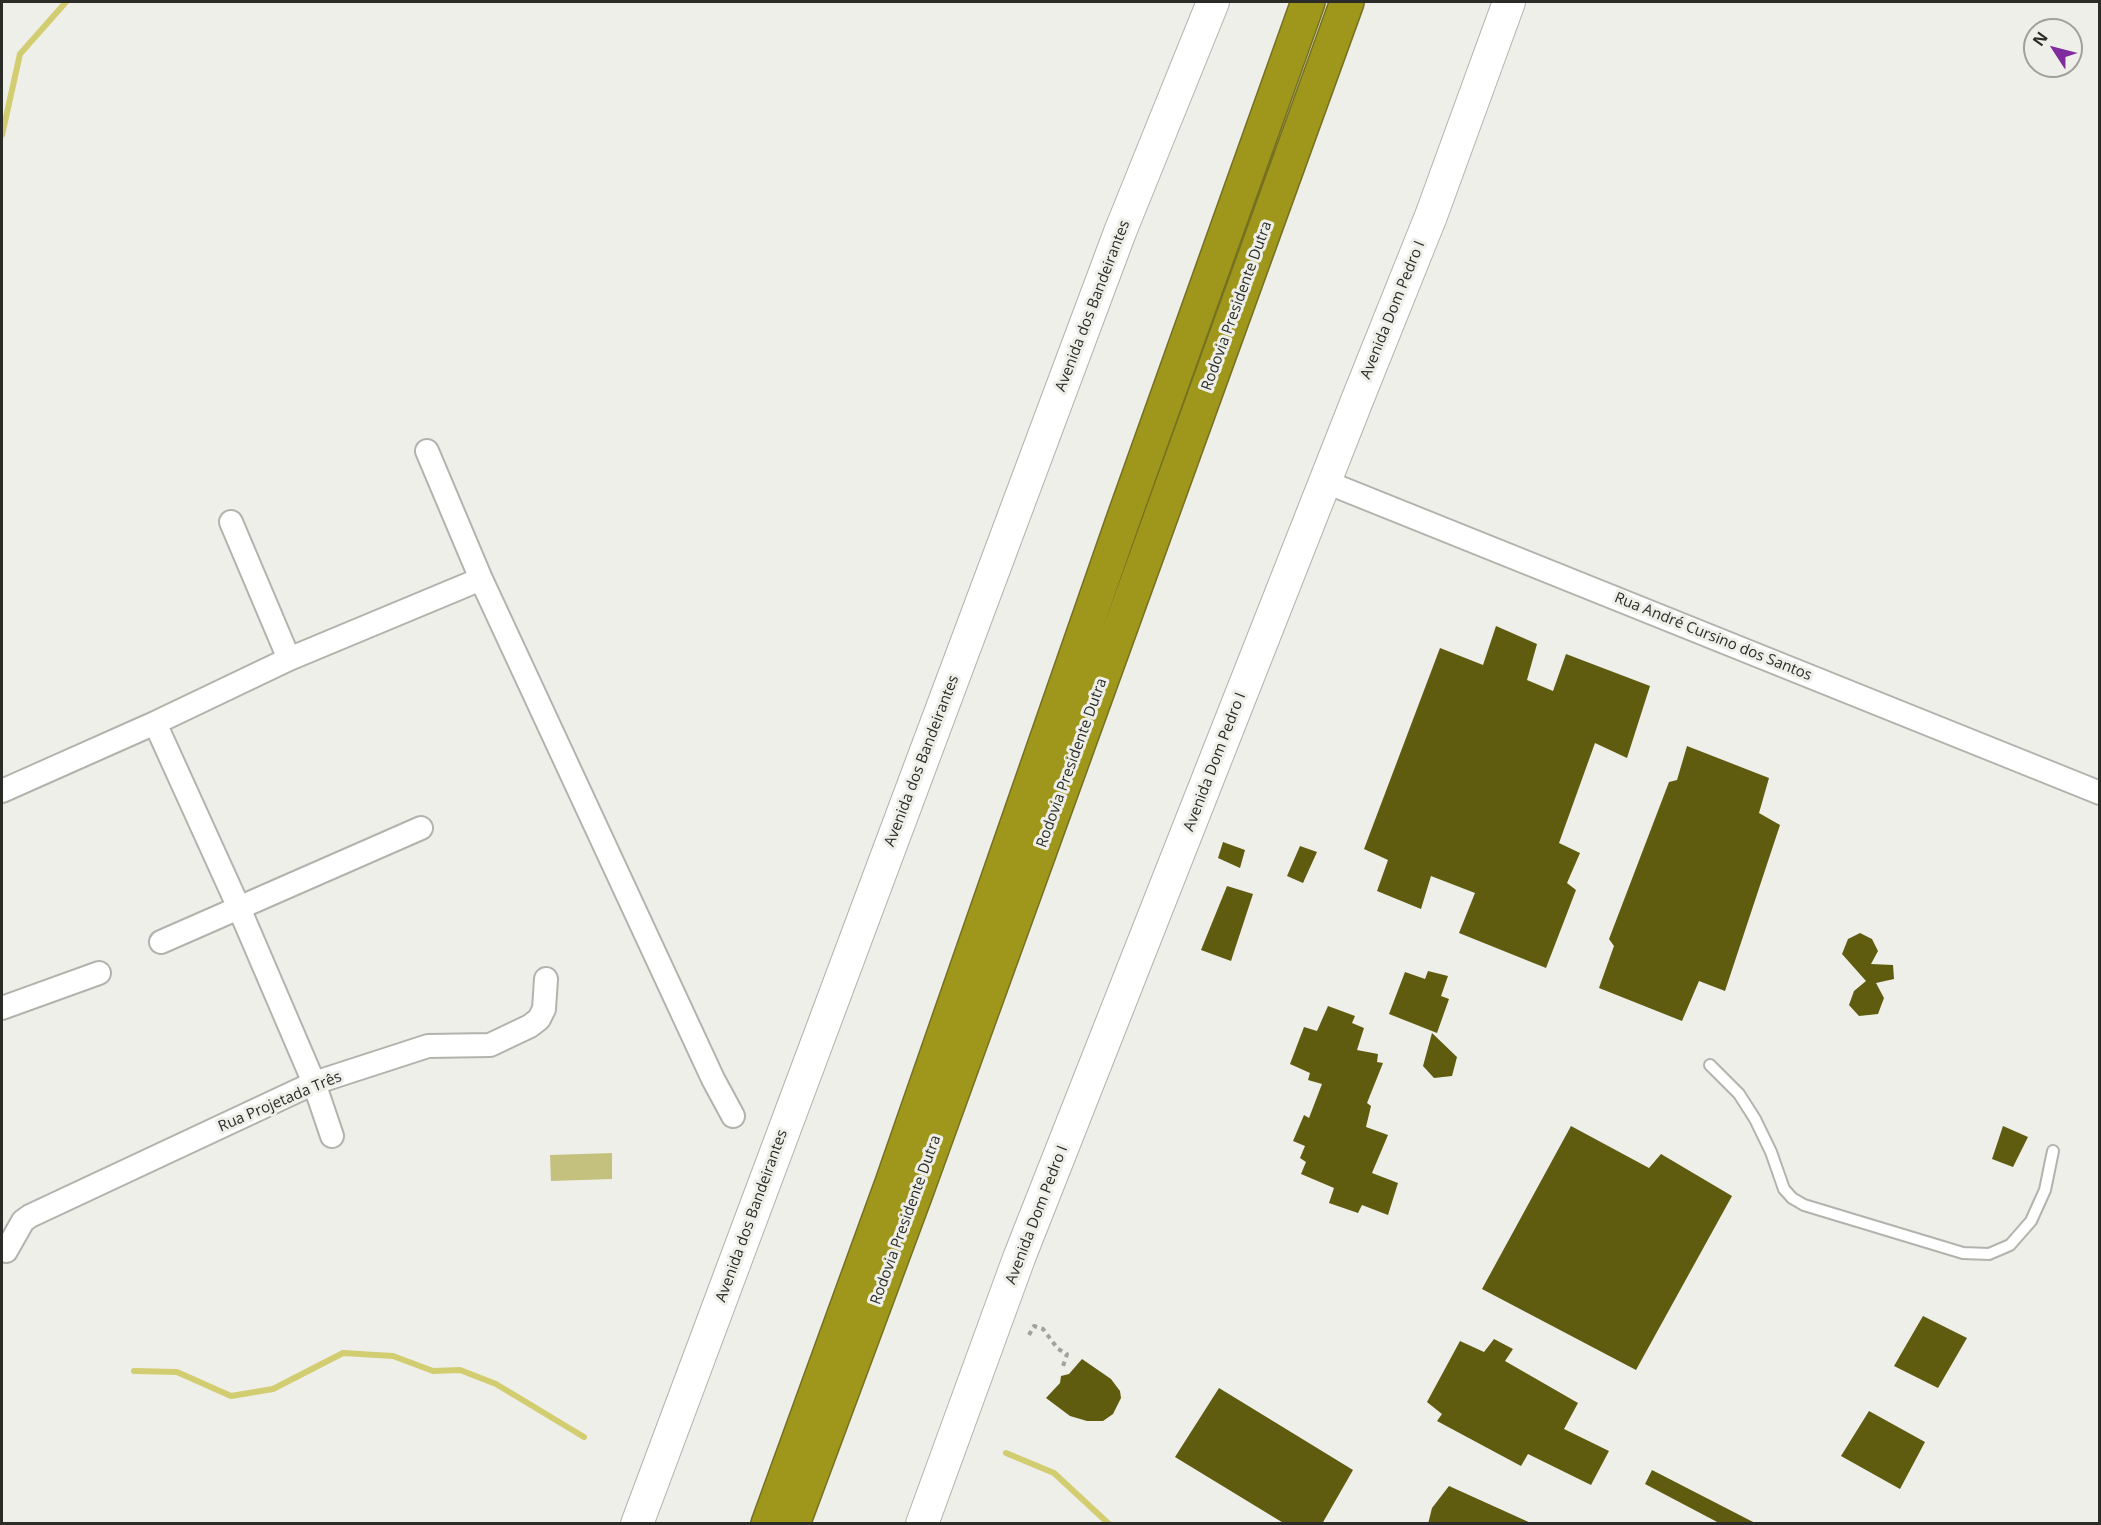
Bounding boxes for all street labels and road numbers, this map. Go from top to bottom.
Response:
street label: Avenida dos Bandeirantes [1052,218,1134,394]
street label: Rodovia Presidente Dutra [1198,219,1276,393]
street label: Avenida Dom Pedro I [1357,238,1429,382]
street label: Rua André Cursino dos Santos [1612,589,1814,685]
street label: Avenida dos Bandeirantes [881,673,963,849]
street label: Rodovia Presidente Dutra [1033,676,1111,850]
street label: Avenida Dom Pedro I [1180,690,1250,834]
street label: Rua Projetada Três [216,1068,344,1136]
street label: Avenida dos Bandeirantes [712,1127,792,1305]
street label: Rodovia Presidente Dutra [867,1133,945,1307]
street label: Avenida Dom Pedro I [1002,1143,1072,1287]

